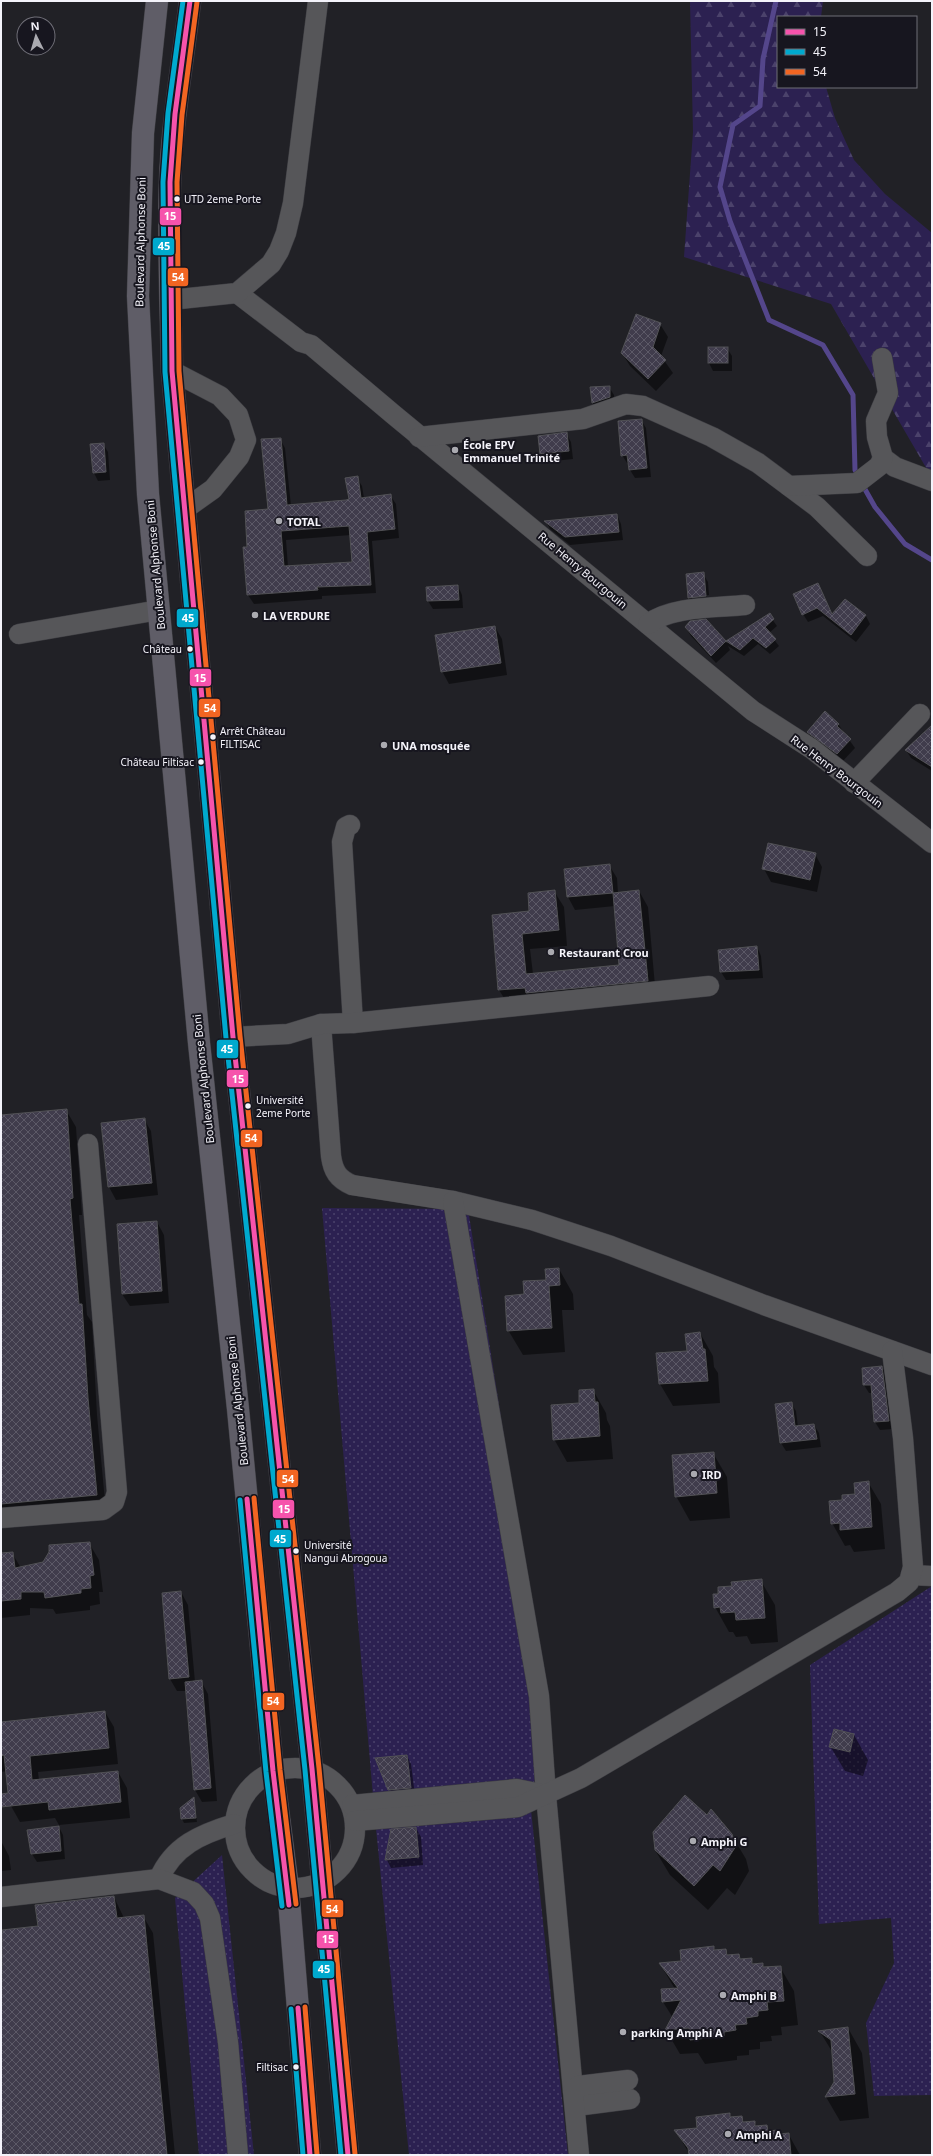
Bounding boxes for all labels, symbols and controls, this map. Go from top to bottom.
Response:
north arrow [16,16,56,56]
legend [777,16,917,88]
text: N [30,18,40,33]
text: 15 [813,23,827,40]
text: 45 [813,43,827,60]
text: 54 [813,63,827,80]
street label: Boulevard Alphonse Boni [131,177,149,307]
place label: UTD 2eme Porte [184,192,262,206]
marker: UTD 2eme Porte [172,194,182,204]
line badge: 15 [159,207,182,226]
text: 15 [164,208,176,223]
line badge: 45 [152,237,175,256]
text: 45 [158,238,170,253]
line badge: 54 [167,267,189,287]
text: 54 [172,269,185,284]
place label: École EPV Emmanuel Trinité [463,437,560,465]
marker: École EPV Emmanuel Trinité [450,445,460,455]
street label: Boulevard Alphonse Boni [142,500,168,630]
place label: TOTAL [287,514,321,529]
marker: TOTAL [274,516,284,526]
street label: Rue Henry Bourgouin [535,528,631,612]
line badge: 45 [176,608,199,628]
place label: LA VERDURE [263,608,330,623]
text: 45 [182,610,194,625]
marker: LA VERDURE [250,610,260,620]
place label: Château [143,642,182,656]
marker: Château [185,644,195,654]
line badge: 15 [189,668,212,687]
text: 15 [194,670,206,685]
line badge: 54 [198,698,221,718]
text: 54 [204,700,217,715]
place label: Arrêt Château FILTISAC [220,724,285,751]
street label: Rue Henry Bourgouin [788,731,886,811]
marker: Arrêt Château FILTISAC [208,732,218,742]
place label: UNA mosquée [392,738,471,753]
marker: UNA mosquée [379,740,389,750]
place label: Château Filtisac [121,755,194,769]
marker: Château Filtisac [196,757,206,767]
place label: Restaurant Crou [559,945,649,960]
marker: Restaurant Crou [546,947,556,957]
street label: Boulevard Alphonse Boni [189,1014,217,1144]
line badge: 45 [216,1039,239,1059]
text: 45 [221,1041,233,1056]
line badge: 15 [226,1069,249,1088]
text: 15 [232,1071,244,1086]
place label: Université 2eme Porte [256,1093,311,1120]
marker: Université 2eme Porte [243,1101,253,1111]
line badge: 54 [240,1129,263,1148]
text: 54 [245,1130,258,1145]
street label: Boulevard Alphonse Boni [223,1336,251,1466]
place label: IRD [702,1467,722,1482]
line badge: 54 [276,1469,299,1488]
marker: IRD [689,1469,699,1479]
text: 54 [282,1471,295,1486]
line badge: 15 [272,1499,295,1519]
text: 15 [278,1501,290,1516]
line badge: 45 [269,1529,292,1548]
text: 45 [274,1531,286,1546]
place label: Université Nangui Abrogoua [304,1538,387,1565]
marker: Université Nangui Abrogoua [291,1546,301,1556]
line badge: 54 [262,1692,285,1711]
text: 54 [267,1693,280,1708]
place label: Amphi G [701,1834,748,1849]
marker: Amphi G [688,1836,698,1846]
line badge: 54 [321,1899,344,1918]
text: 54 [326,1901,339,1916]
line badge: 15 [316,1930,339,1949]
text: 15 [322,1931,334,1946]
line badge: 45 [312,1960,335,1979]
text: 45 [318,1961,330,1976]
place label: Amphi B [731,1988,777,2003]
marker: Amphi B [718,1990,728,2000]
place label: parking Amphi A [631,2025,723,2040]
marker: parking Amphi A [618,2027,628,2037]
place label: Filtisac [256,2060,288,2074]
marker: Filtisac [291,2062,301,2072]
place label: Amphi A [736,2127,783,2142]
marker: Amphi A [723,2129,733,2139]

